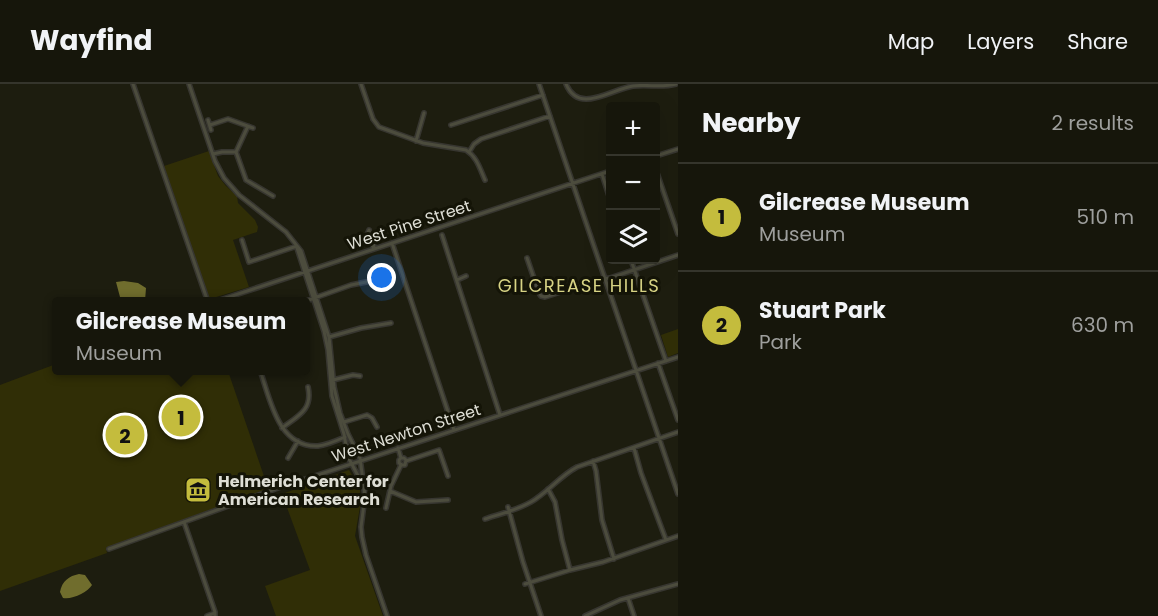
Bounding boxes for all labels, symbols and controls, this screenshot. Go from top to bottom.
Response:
text: Wayfind [30,21,152,60]
text: Map [888,27,934,56]
text: Layers [967,27,1034,56]
text: Share [1067,27,1128,56]
map controls [606,102,660,264]
button: + [606,102,660,156]
text: Nearby [702,105,800,141]
text: 2 results [1051,109,1134,137]
button: − [606,156,660,210]
text: Gilcrease Museum [759,187,969,218]
street label: West Pine Street [344,194,474,256]
text: 1 [718,203,725,231]
text: 510 m [1077,203,1134,231]
button: layers [606,210,660,264]
text: Museum [759,220,845,248]
your location [367,263,396,292]
district label: GILCREASE HILLS [498,273,660,298]
text: Stuart Park [759,295,886,326]
popup [52,297,310,375]
text: Gilcrease Museum [76,306,286,337]
text: 2 [716,311,727,339]
text: 630 m [1071,311,1134,339]
text: Park [759,328,802,356]
text: Museum [76,339,162,367]
pin: 1 [162,394,201,440]
street label: West Newton Street [328,398,484,468]
pin: 2 [106,412,144,458]
place label: Helmerich Center for American Research [218,470,389,511]
museum icon: Helmerich Center for American Research [183,475,213,505]

